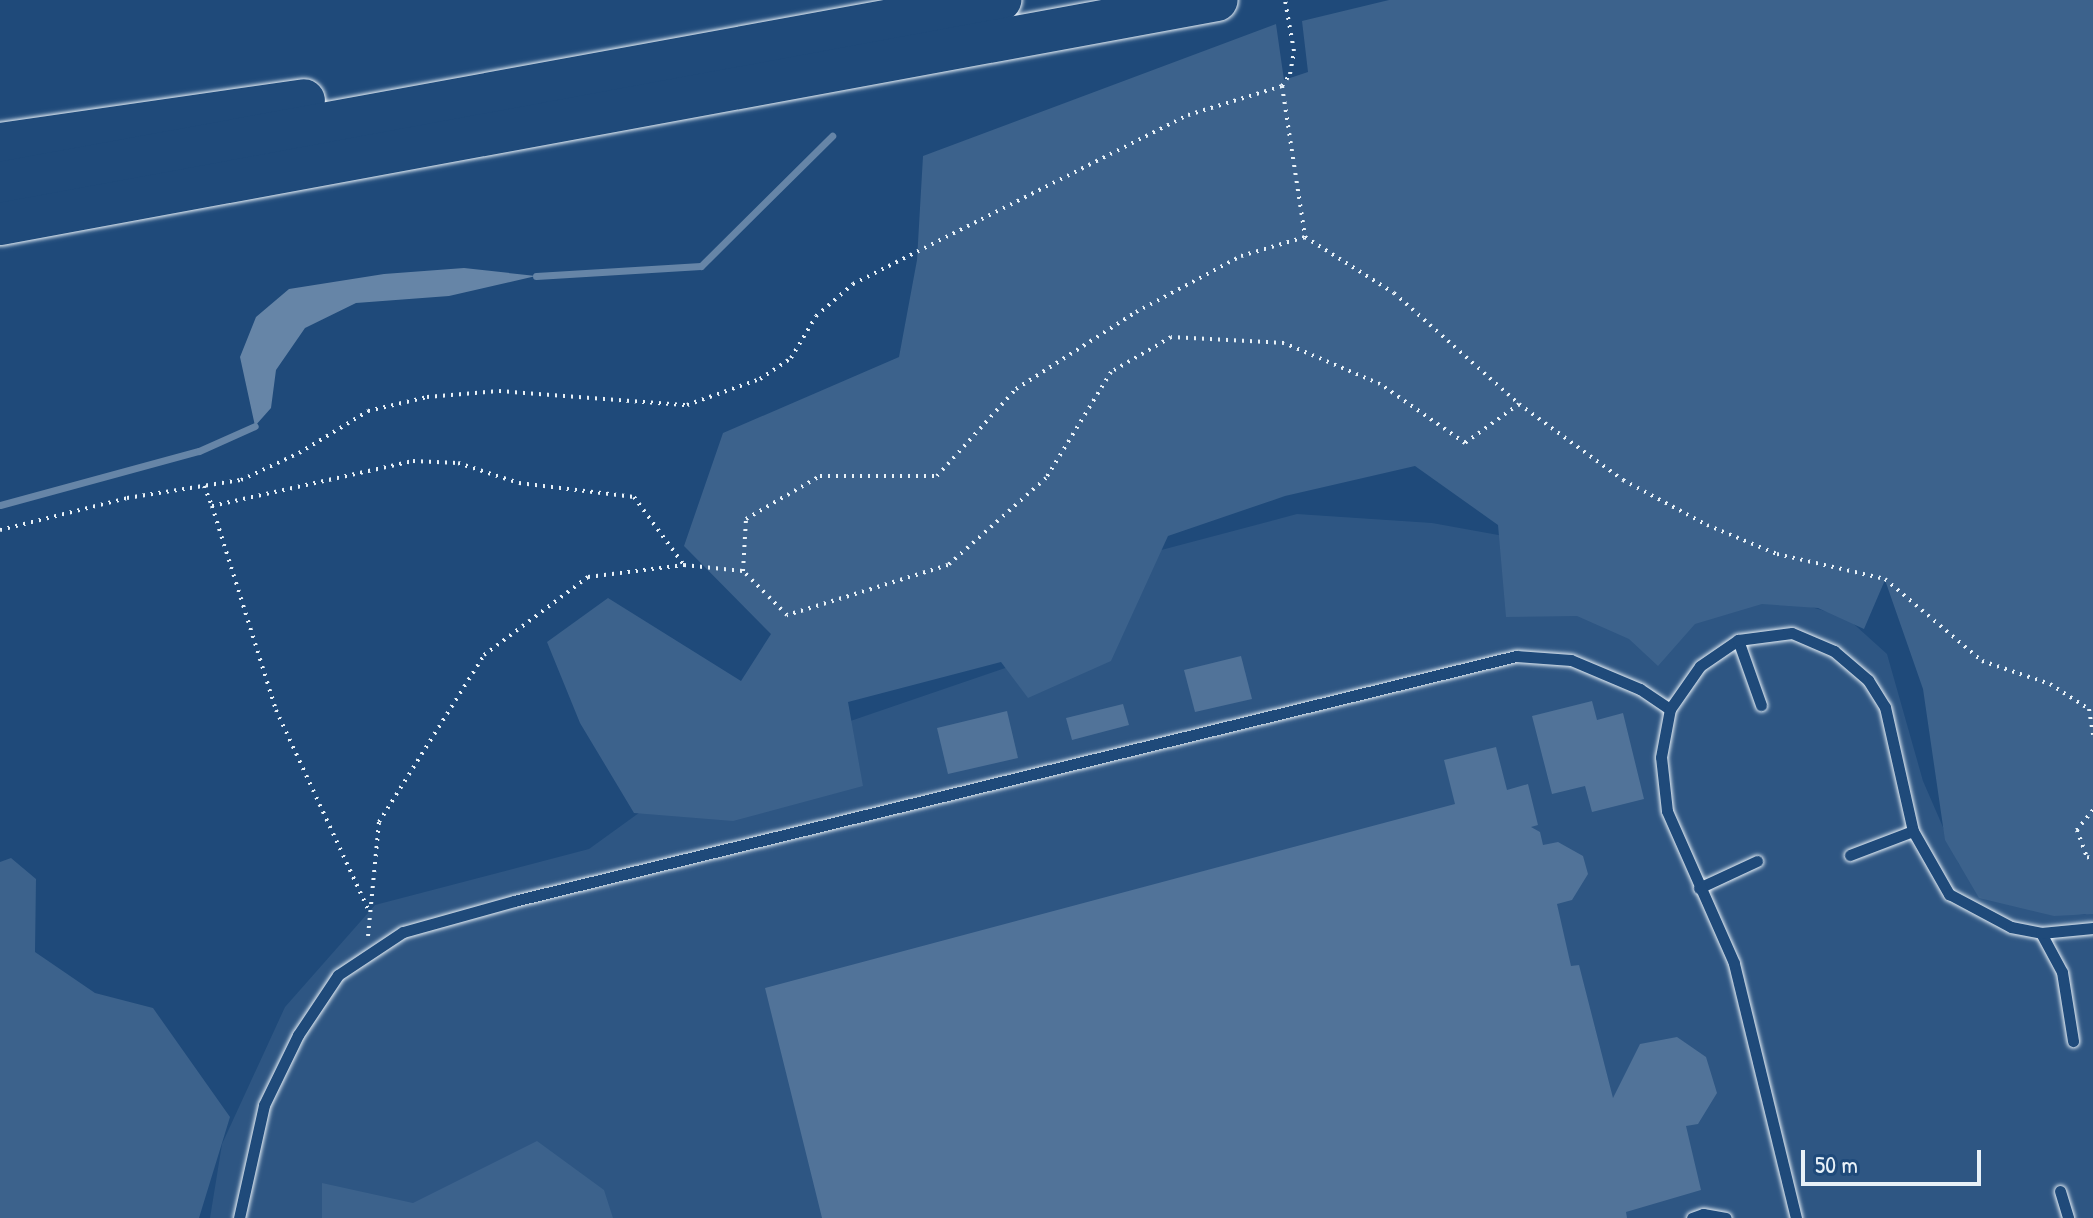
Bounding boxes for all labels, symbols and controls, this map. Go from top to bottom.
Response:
scale bar [1805,1134,1985,1184]
text: 50 m [1815,1148,1858,1180]

